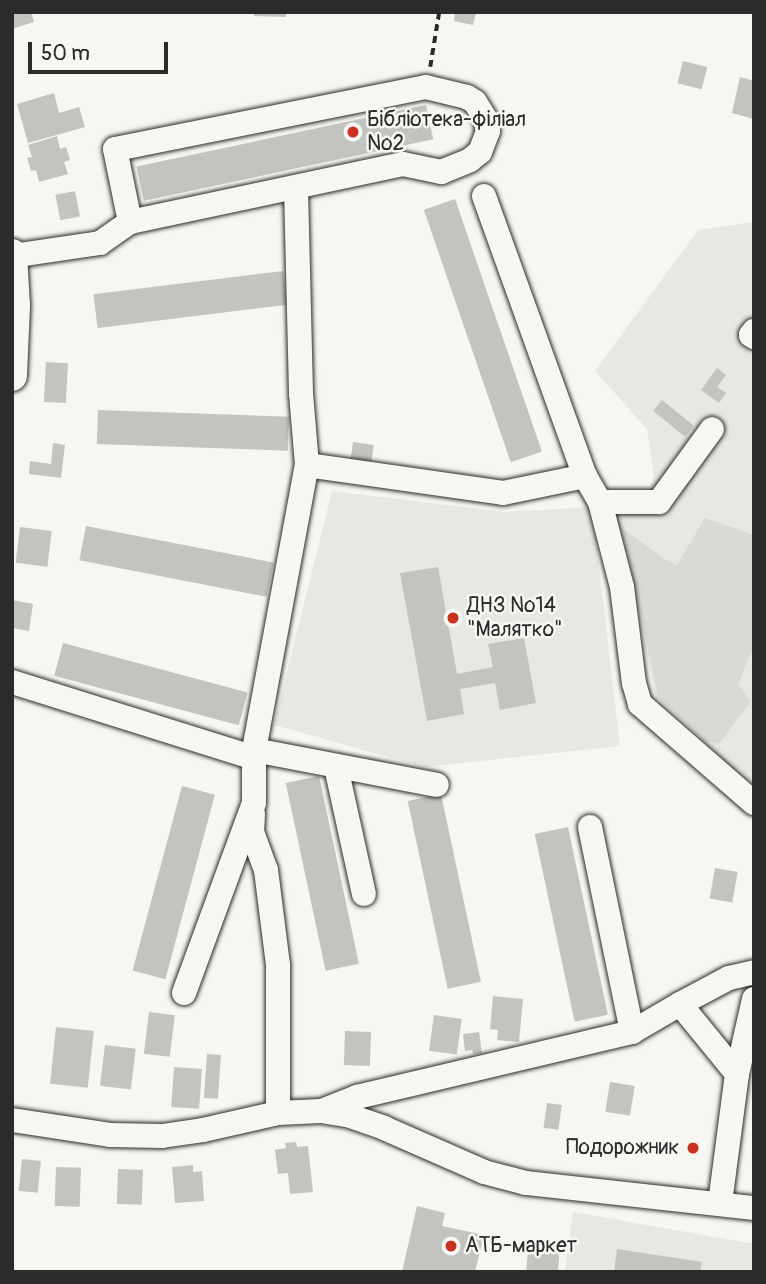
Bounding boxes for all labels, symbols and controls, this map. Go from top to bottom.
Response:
scale bar [32,28,172,72]
text: 50 m [41,40,90,67]
place label: Бібліотека-філіал №2 [367,107,526,157]
marker: Бібліотека-філіал №2 [345,124,361,140]
place label: ДНЗ №14 "Малятко" [467,593,562,643]
marker: ДНЗ №14 "Малятко" [445,610,461,626]
place label: Подорожник [566,1135,679,1161]
marker: Подорожник [685,1140,701,1156]
place label: АТБ-маркет [465,1233,577,1259]
marker: АТБ-маркет [443,1238,459,1254]

